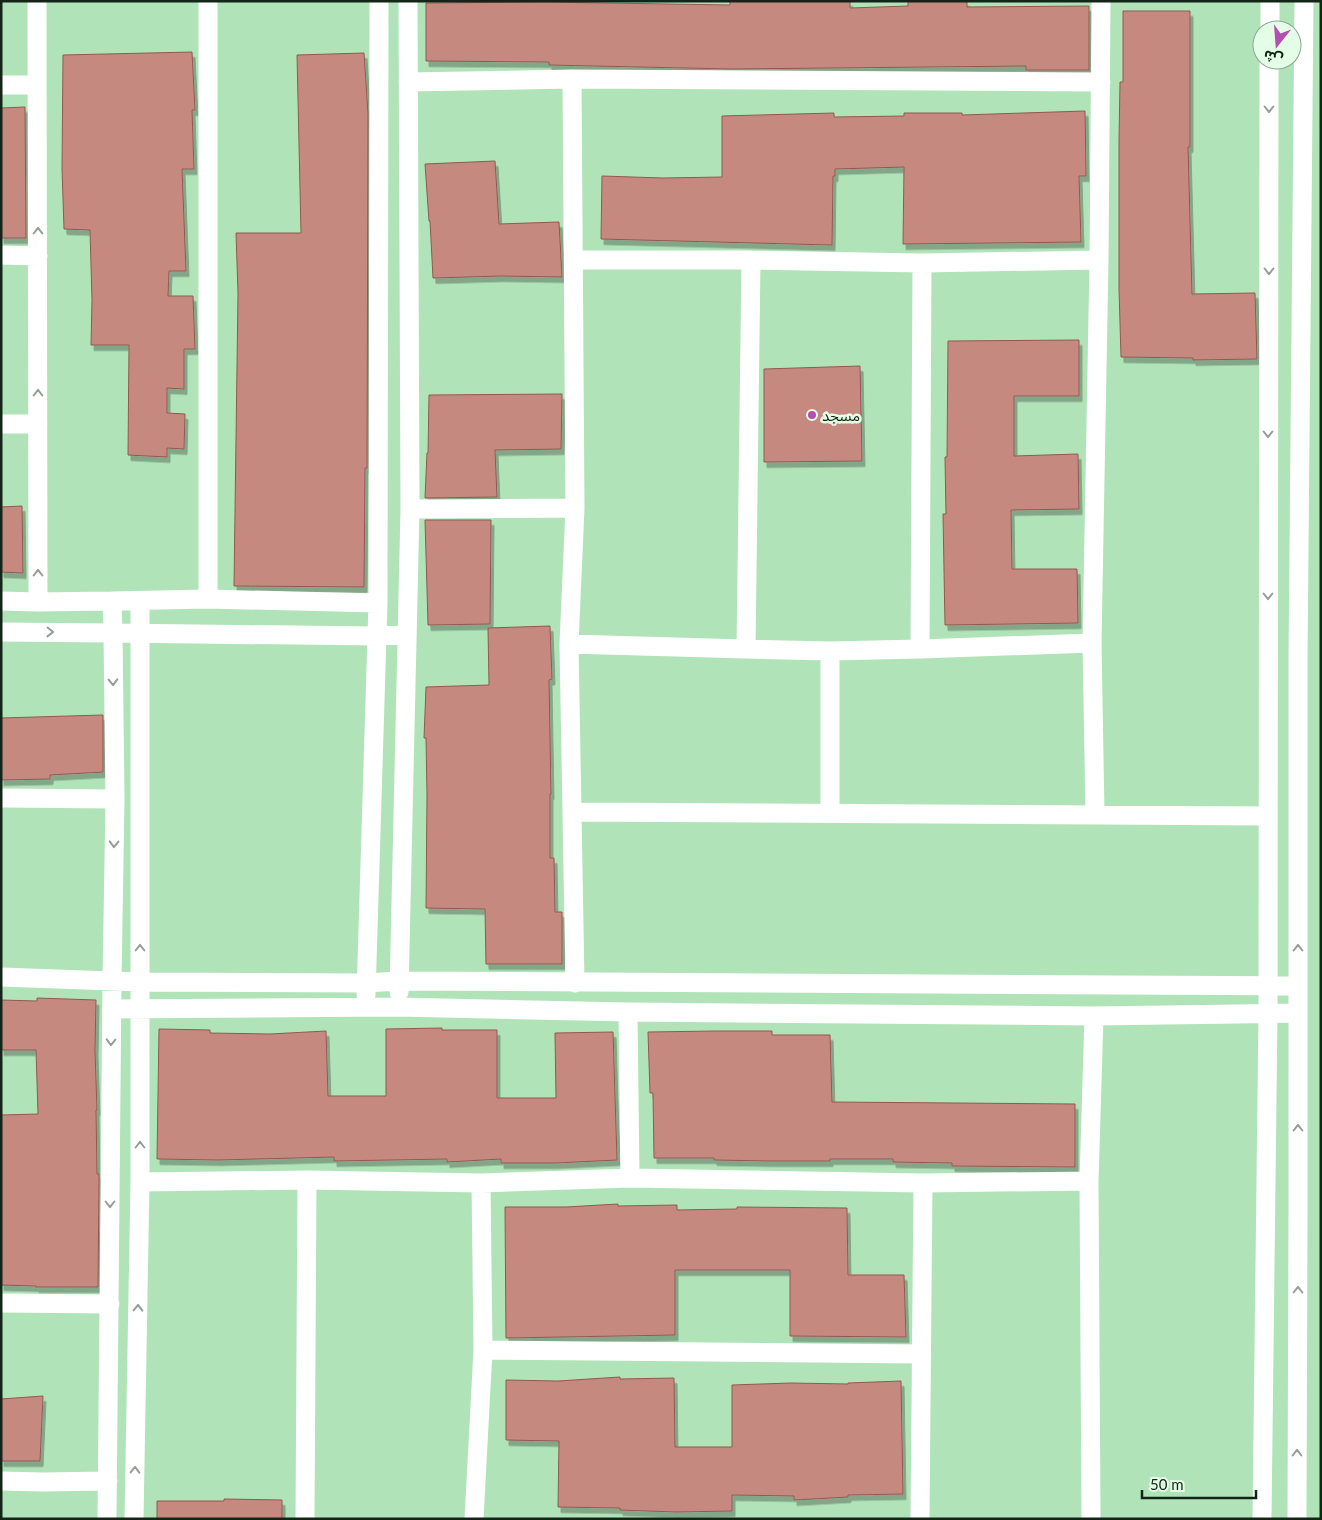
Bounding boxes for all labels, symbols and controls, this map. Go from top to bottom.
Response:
north arrow [1252,20,1302,70]
text: ش [1261,47,1285,69]
one-way arrow [1264,105,1274,113]
one-way arrow [33,227,43,234]
one-way arrow [1264,268,1274,275]
one-way arrow [33,389,43,397]
place label: مسجد [822,406,860,424]
marker: مسجد [806,409,818,421]
one-way arrow [1263,430,1273,438]
one-way arrow [33,569,43,577]
one-way arrow [1263,592,1273,600]
one-way arrow [46,627,54,637]
one-way arrow [108,678,119,686]
one-way arrow [109,840,119,848]
one-way arrow [135,943,145,951]
one-way arrow [1293,943,1303,951]
one-way arrow [106,1038,116,1046]
one-way arrow [1293,1123,1303,1131]
one-way arrow [135,1141,145,1148]
one-way arrow [105,1200,115,1208]
one-way arrow [1293,1286,1303,1294]
one-way arrow [133,1303,143,1311]
one-way arrow [1292,1448,1302,1456]
one-way arrow [130,1466,140,1474]
scale bar [1142,1468,1256,1500]
text: 50 m [1150,1475,1184,1493]

